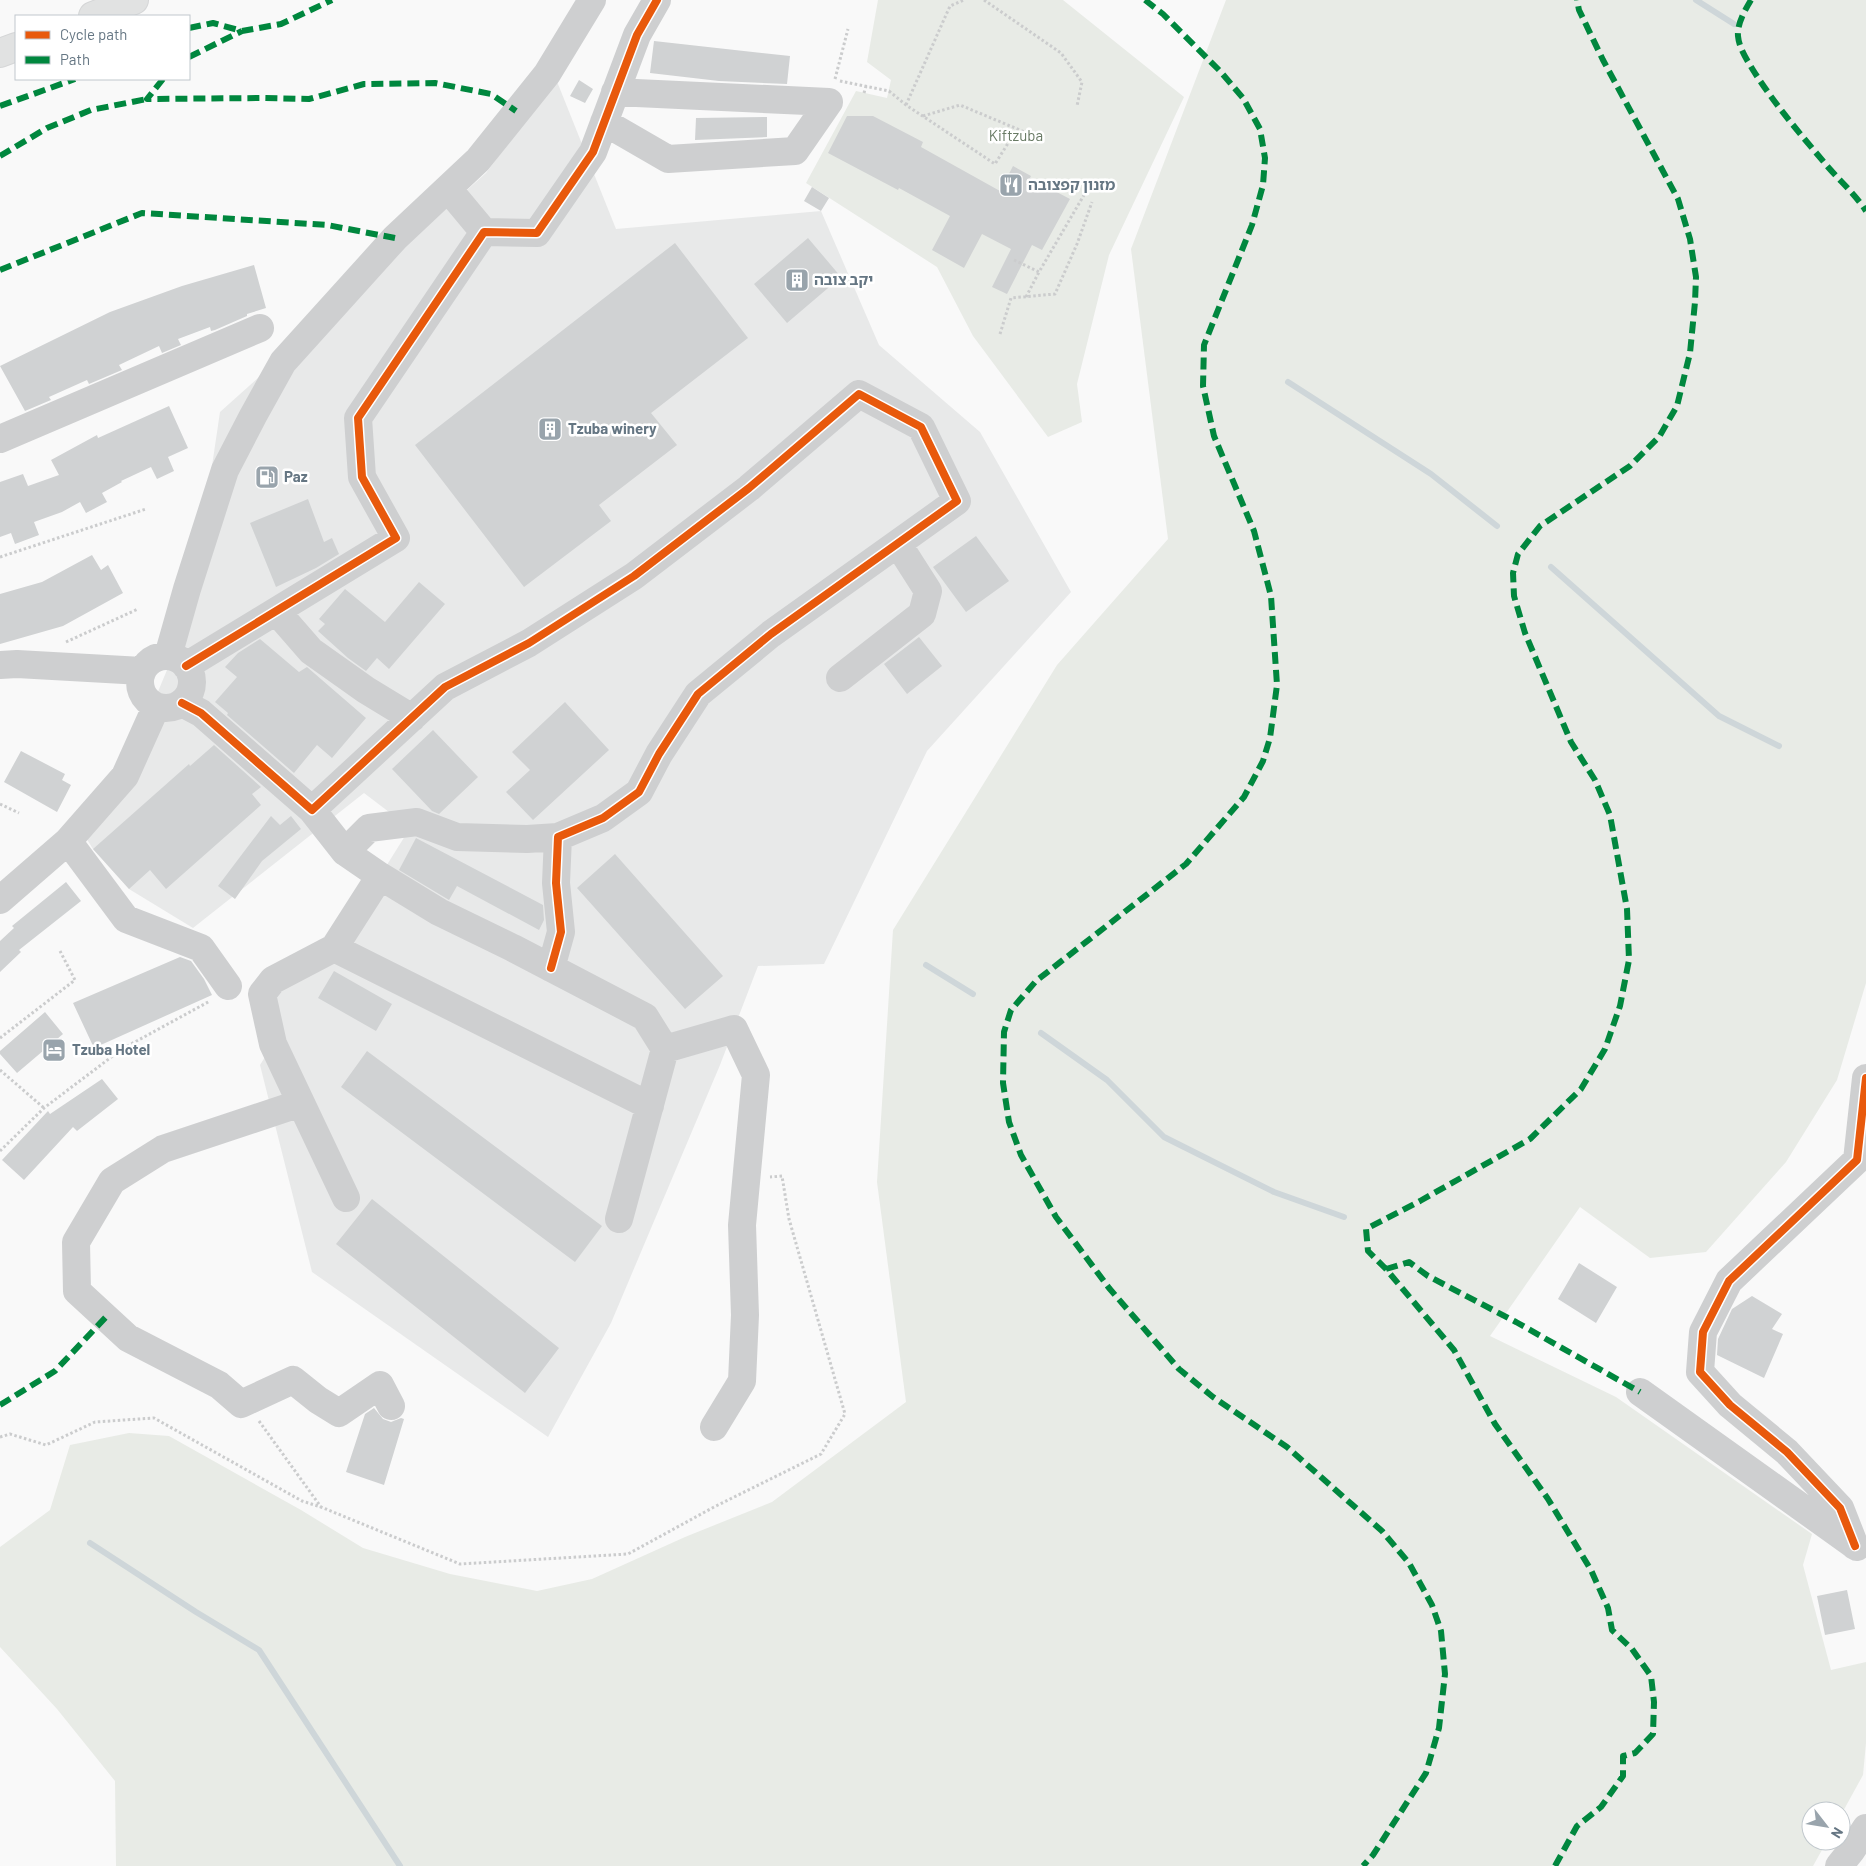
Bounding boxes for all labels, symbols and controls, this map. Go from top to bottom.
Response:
legend [15,15,190,80]
text: Cycle path [60,25,127,43]
text: Path [60,50,90,68]
park label: Kiftzuba [989,126,1043,144]
restaurant icon: מזנון קפצובה [998,172,1024,198]
place label: מזנון קפצובה [1028,175,1116,193]
building icon: יקב צובה [784,267,810,293]
place label: יקב צובה [814,270,873,288]
building icon: Tzuba winery [537,416,563,442]
place label: Tzuba winery [568,419,657,437]
fuel station icon: Paz [254,464,280,490]
place label: Paz [284,467,308,485]
hotel icon: Tzuba Hotel [41,1037,67,1063]
place label: Tzuba Hotel [72,1040,150,1058]
north arrow [1801,1801,1851,1851]
text: N [1828,1825,1847,1841]

